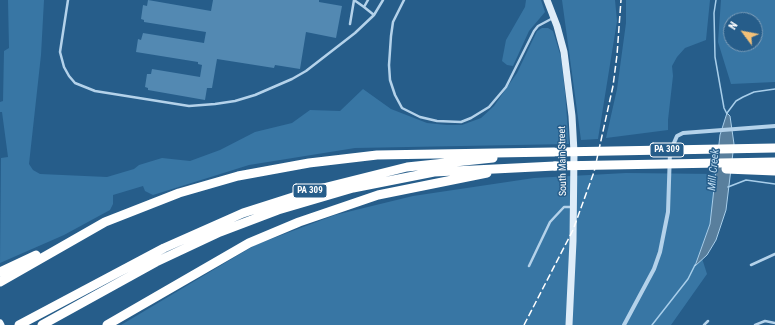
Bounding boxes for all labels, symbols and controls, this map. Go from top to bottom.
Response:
north arrow [723,12,763,52]
text: N [726,20,741,32]
street label: South Main Street [556,126,570,196]
road number: PA 309 [650,143,684,157]
water label: Mill Creek [706,149,722,191]
road number: PA 309 [293,184,327,198]

